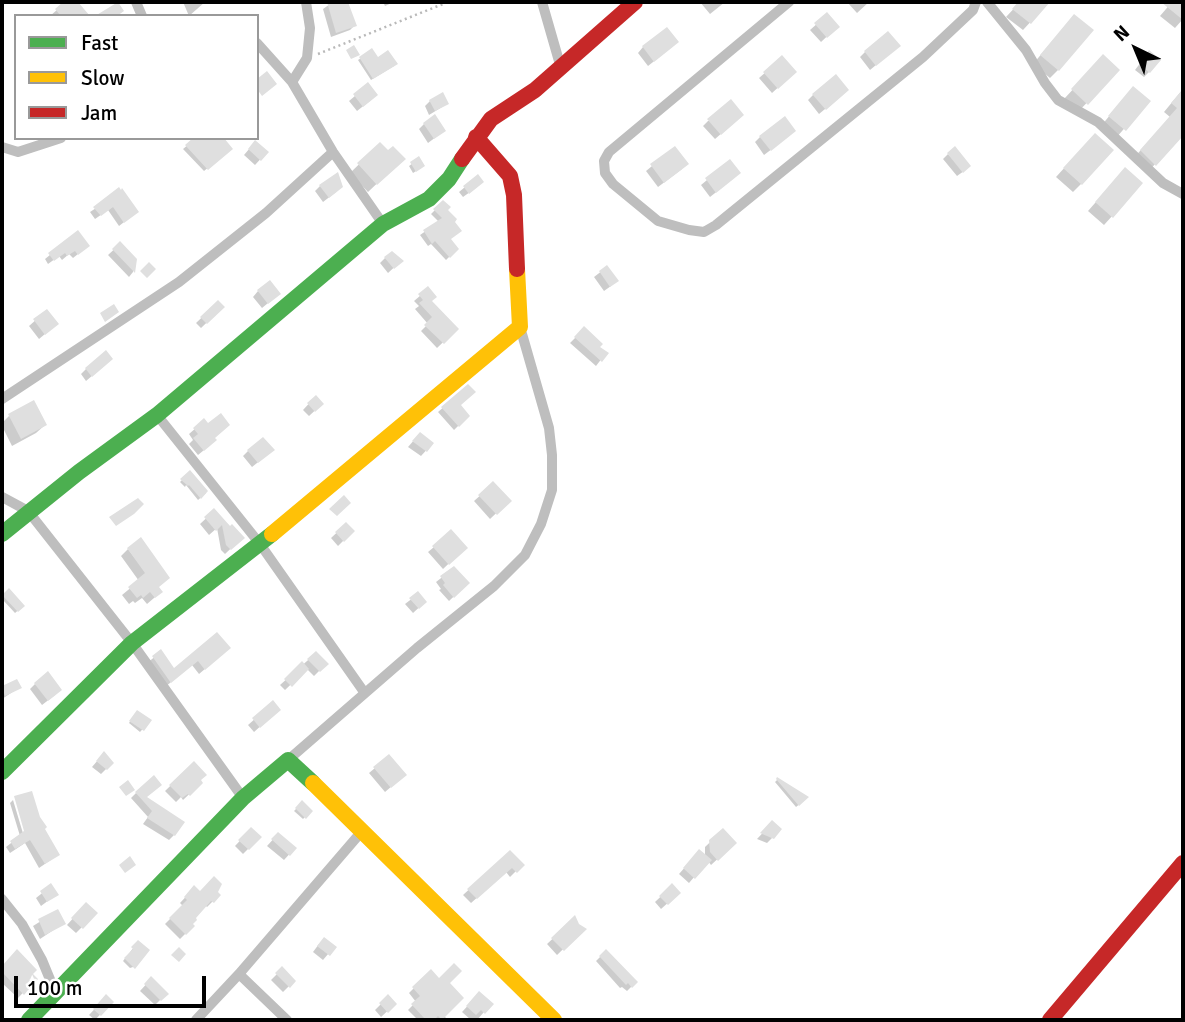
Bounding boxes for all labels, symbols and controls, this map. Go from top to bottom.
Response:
legend [14,14,259,140]
north arrow [1101,14,1171,84]
text: N [1109,20,1135,47]
text: Fast [81,30,118,56]
text: Slow [81,65,125,91]
text: Jam [81,100,117,126]
scale bar [18,962,210,1006]
text: 100 m [27,975,82,1001]

